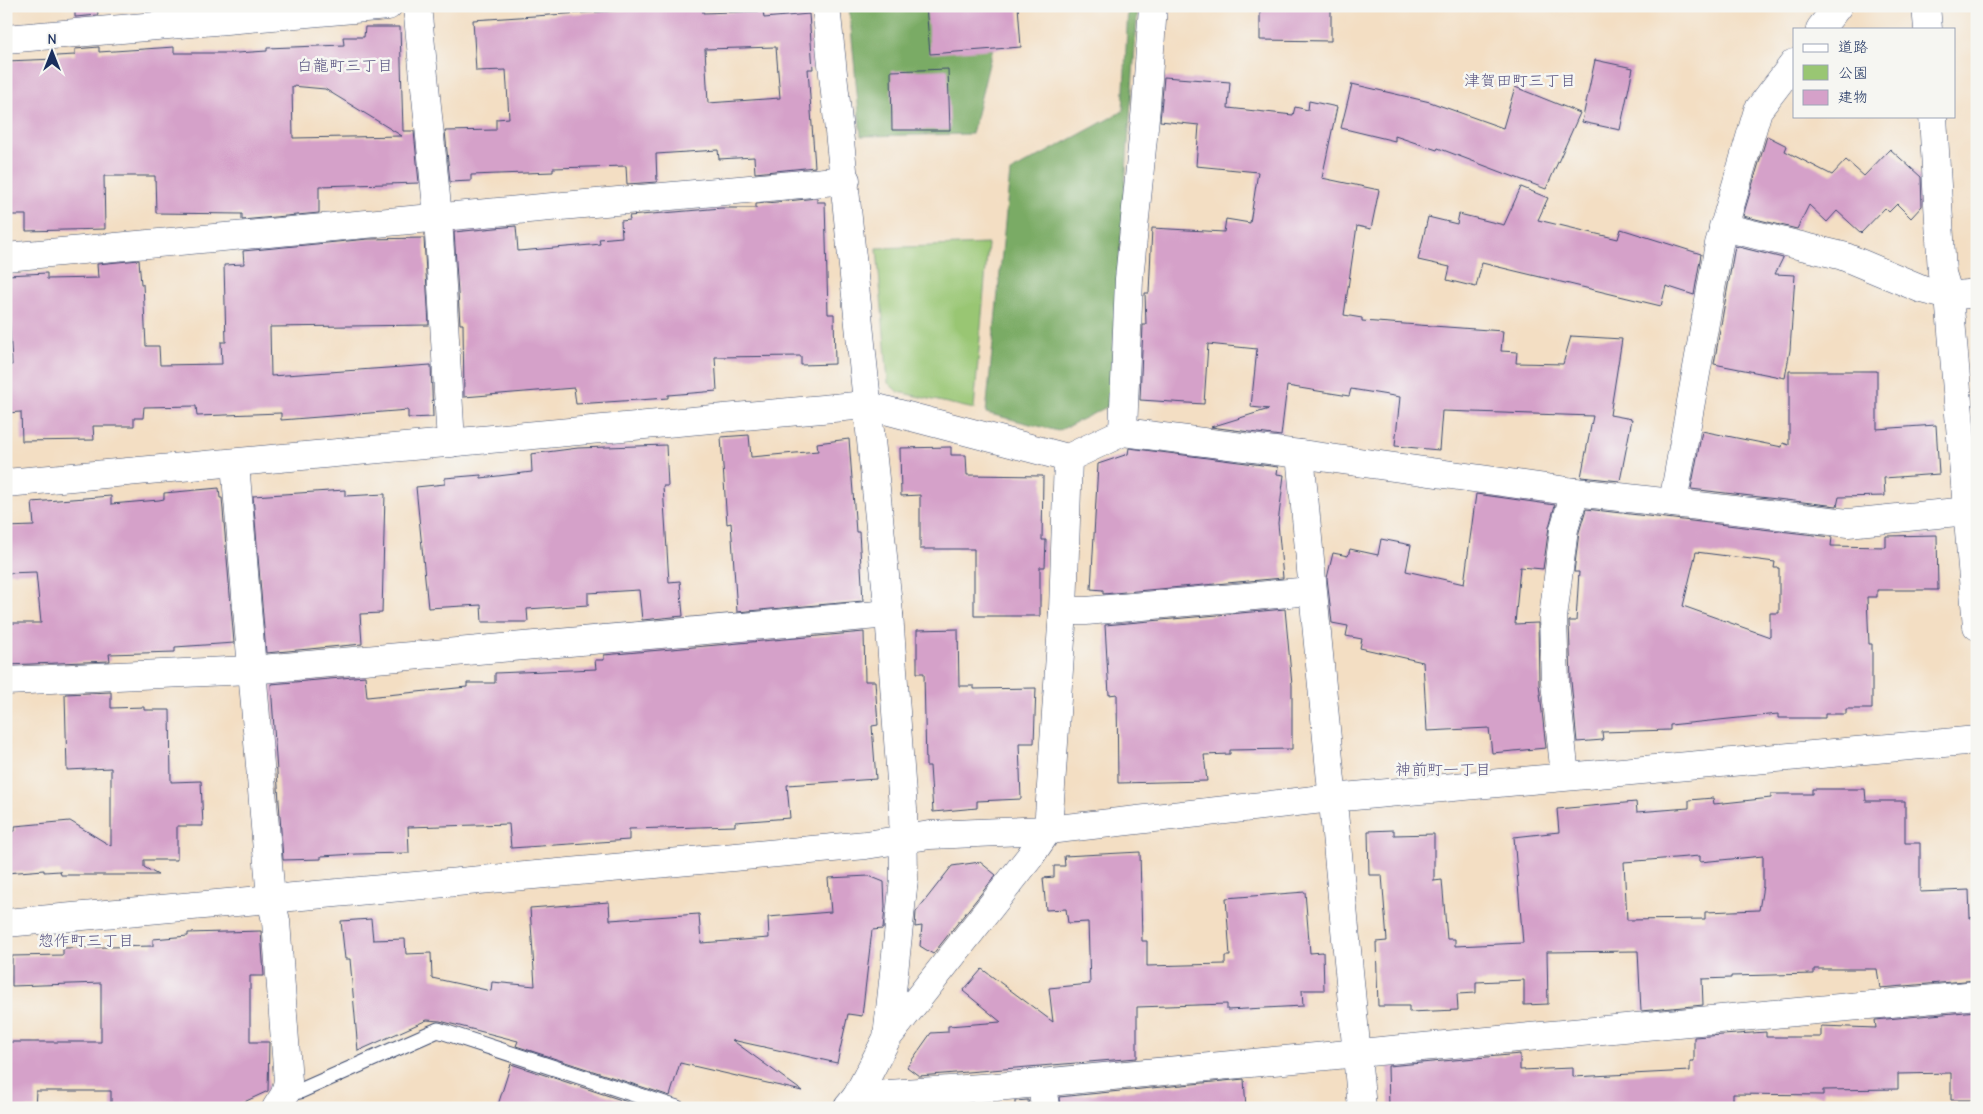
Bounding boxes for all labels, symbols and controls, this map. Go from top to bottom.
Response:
north arrow [28,28,78,78]
legend [1793,28,1956,118]
text: N [47,31,57,48]
text: 道路 [1838,38,1868,56]
district label: 白龍町三丁目 [297,57,393,75]
text: 公園 [1838,64,1868,82]
district label: 津賀田町三丁目 [1464,72,1576,90]
text: 建物 [1838,88,1868,106]
district label: 神前町一丁目 [1395,761,1491,779]
district label: 惣作町三丁目 [38,932,134,950]

